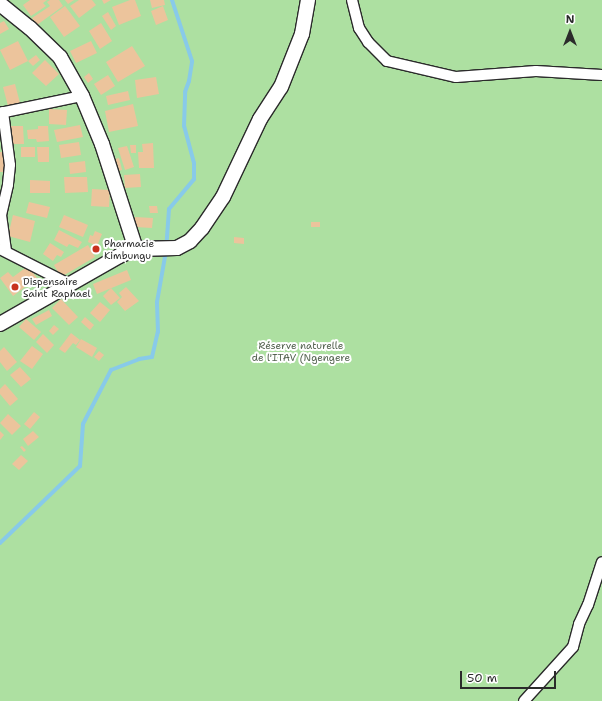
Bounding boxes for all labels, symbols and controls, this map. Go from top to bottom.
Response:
north arrow [550,12,590,52]
text: N [566,12,574,27]
place label: Pharmacie Kimbungu [104,237,154,260]
marker: Pharmacie Kimbungu [91,244,101,254]
place label: Dispensaire Saint Raphael [23,275,91,298]
marker: Dispensaire Saint Raphael [10,282,20,292]
park label: Réserve naturelle de l'ITAV (Ngengere [252,339,350,362]
scale bar [462,663,558,689]
text: 50 m [467,670,497,686]

